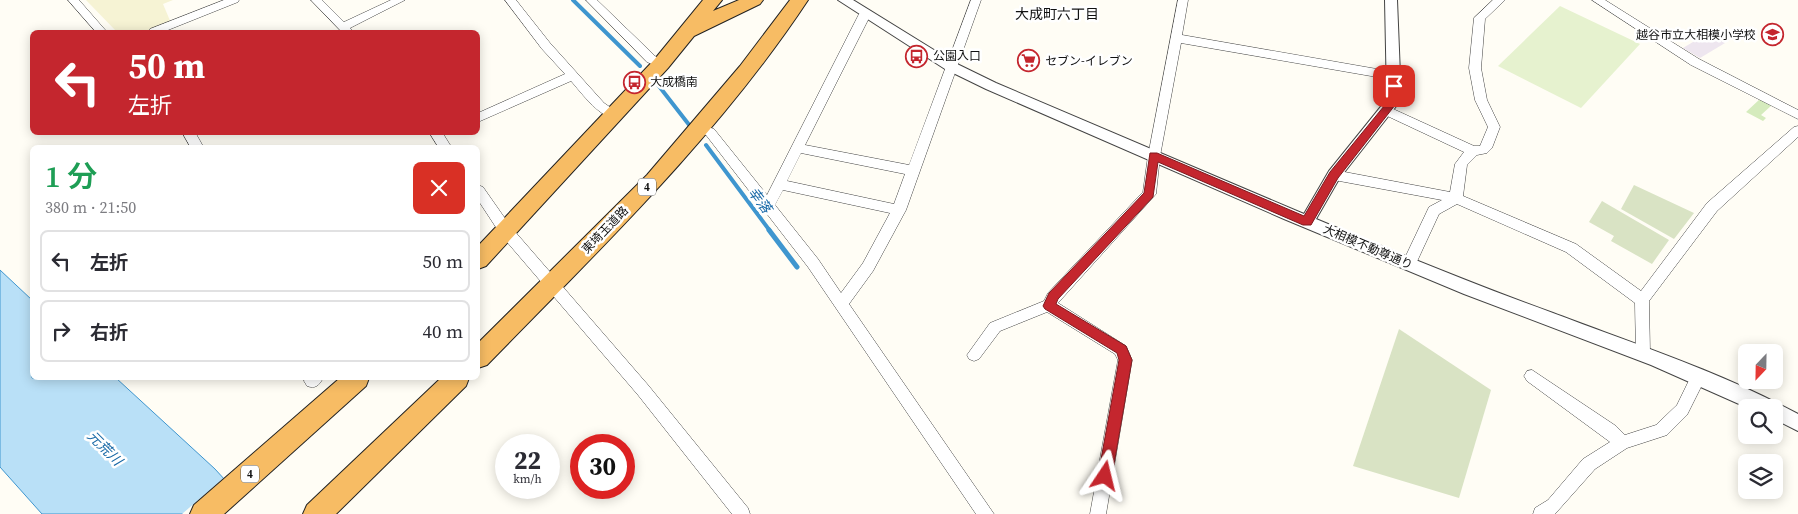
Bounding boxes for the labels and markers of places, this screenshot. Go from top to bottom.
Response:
school or university icon: 越谷市立大相模小学校 [1760,23,1784,47]
place label: 越谷市立大相模小学校 [1636,27,1756,43]
bus stop icon: 公園入口 [905,44,929,68]
place label: 公園入口 [933,48,981,64]
supermarket icon: セブン-イレブン [1017,49,1041,73]
place label: セブン-イレブン [1045,53,1133,69]
pin [1373,65,1415,107]
bus stop icon: 大成橋南 [622,70,646,94]
place label: 大成橋南 [650,74,698,90]

